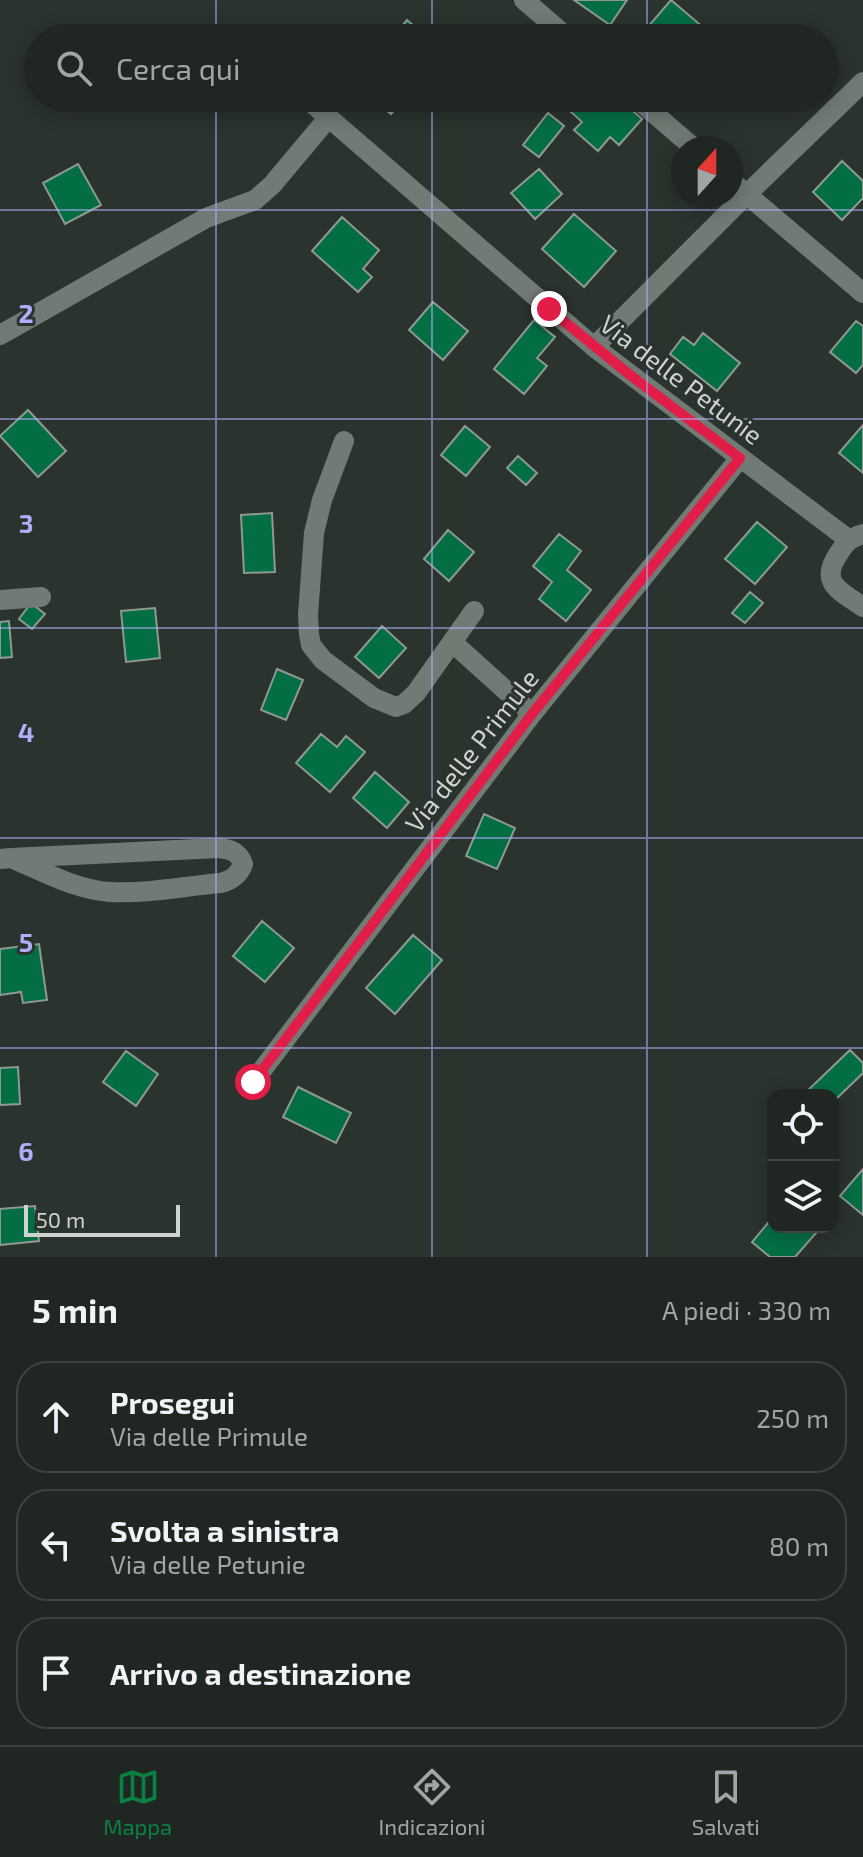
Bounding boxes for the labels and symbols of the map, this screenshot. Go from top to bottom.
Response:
north arrow [671,136,743,208]
route end [531,291,567,327]
text: 2 [18,297,34,328]
street label: Via delle Petunie [594,308,769,450]
text: 3 [19,507,33,538]
street label: Via delle Primule [398,663,544,838]
text: 4 [18,716,34,747]
text: 5 [19,926,33,957]
route start [235,1064,271,1100]
text: 6 [18,1135,34,1166]
scale bar [24,1201,180,1237]

